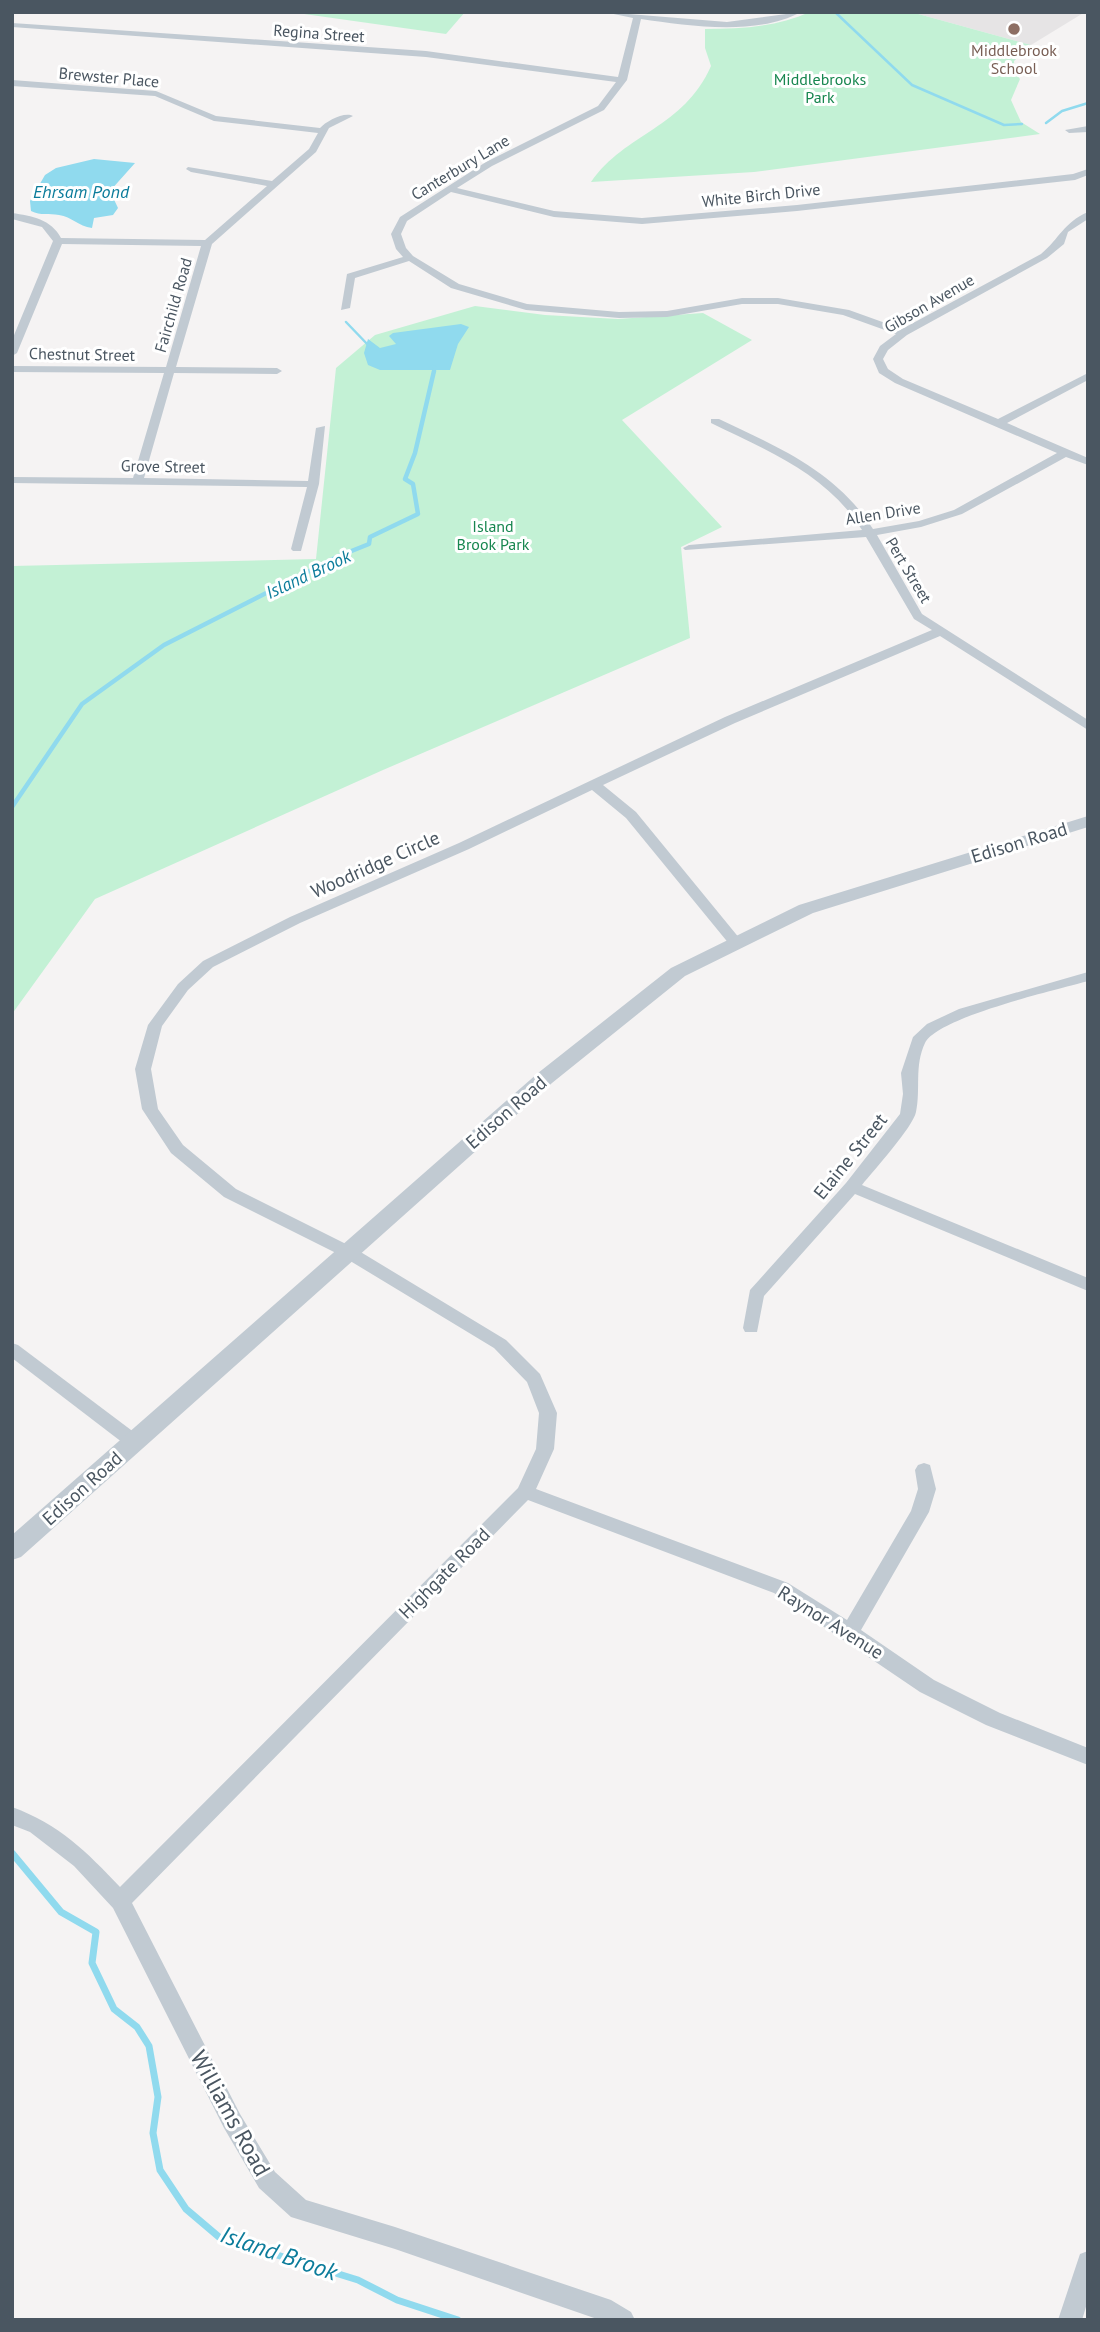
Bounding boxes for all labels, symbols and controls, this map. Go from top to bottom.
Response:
street label: Regina Street [273,20,366,46]
marker: Middlebrook School [1006,21,1022,37]
place label: Middlebrook School [971,40,1057,78]
street label: Brewster Place [58,63,160,91]
park label: Middlebrooks Park [774,69,867,107]
street label: Canterbury Lane [407,130,513,204]
street label: White Birch Drive [701,179,821,211]
water label: Ehrsam Pond [33,180,130,203]
street label: Fairchild Road [150,255,196,355]
street label: Gibson Avenue [880,269,978,337]
street label: Chestnut Street [29,343,136,365]
street label: Grove Street [121,455,206,477]
street label: Allen Drive [844,497,922,529]
park label: Island Brook Park [457,516,530,554]
street label: Pert Street [882,534,937,607]
water label: Island Brook [262,544,355,604]
street label: Edison Road [968,816,1070,868]
street label: Woodridge Circle [307,825,443,903]
street label: Edison Road [461,1070,551,1154]
street label: Elaine Street [808,1108,892,1204]
street label: Edison Road [37,1446,127,1530]
street label: Highgate Road [393,1522,495,1624]
street label: Raynor Avenue [774,1580,888,1664]
street label: Williams Road [185,2045,277,2181]
water label: Island Brook [217,2219,343,2288]

